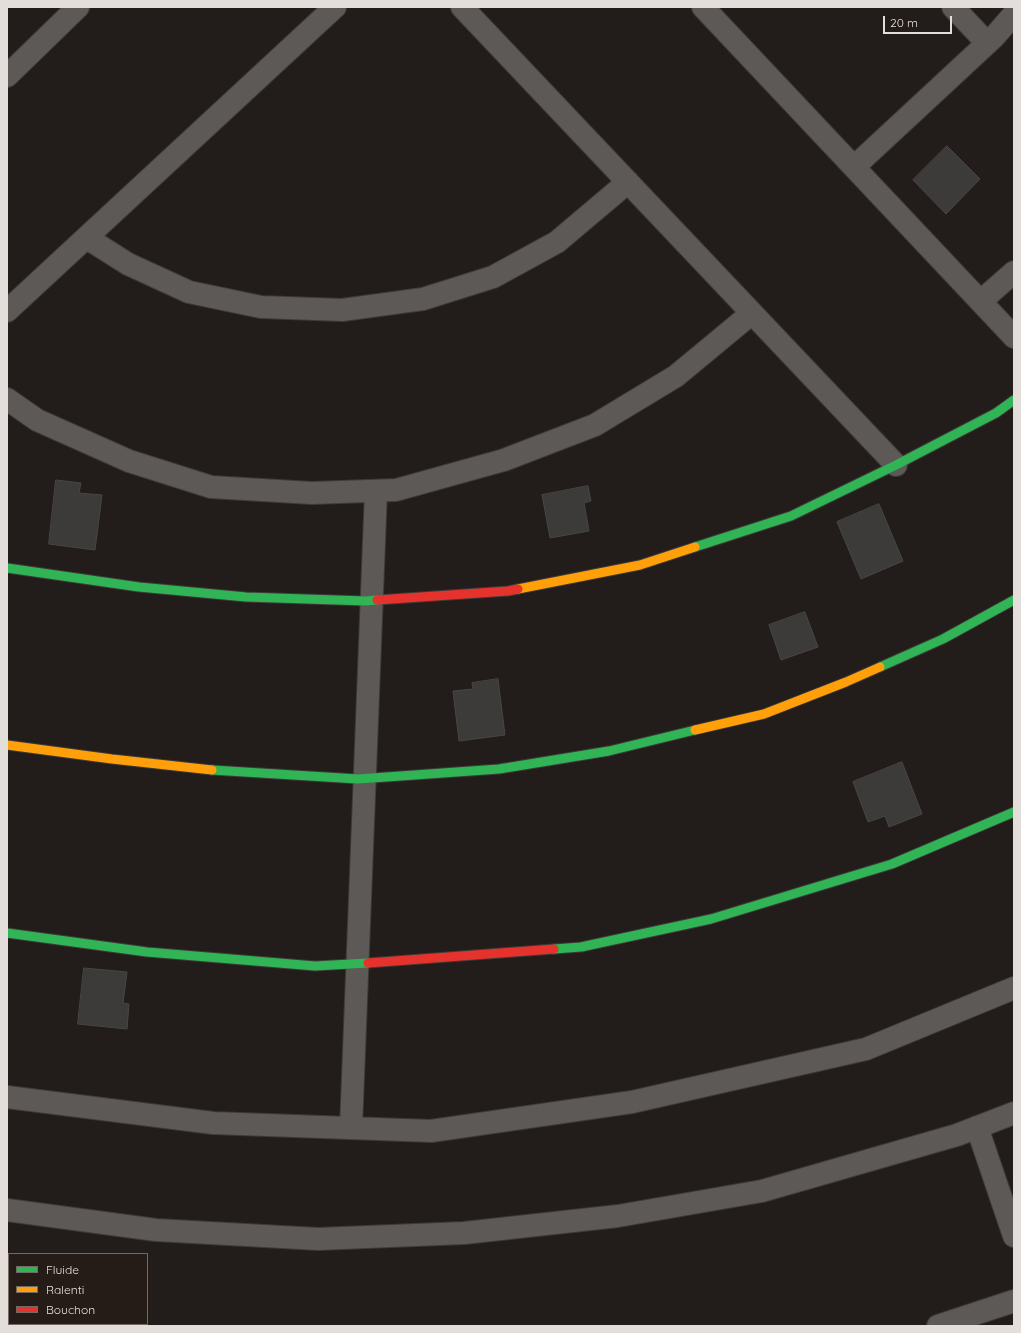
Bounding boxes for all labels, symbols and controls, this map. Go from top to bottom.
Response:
scale bar [885,8,954,34]
text: 20 m [890,15,918,30]
legend [8,1253,148,1325]
text: Fluide [46,1262,79,1277]
text: Ralenti [46,1282,84,1297]
text: Bouchon [46,1302,95,1317]

